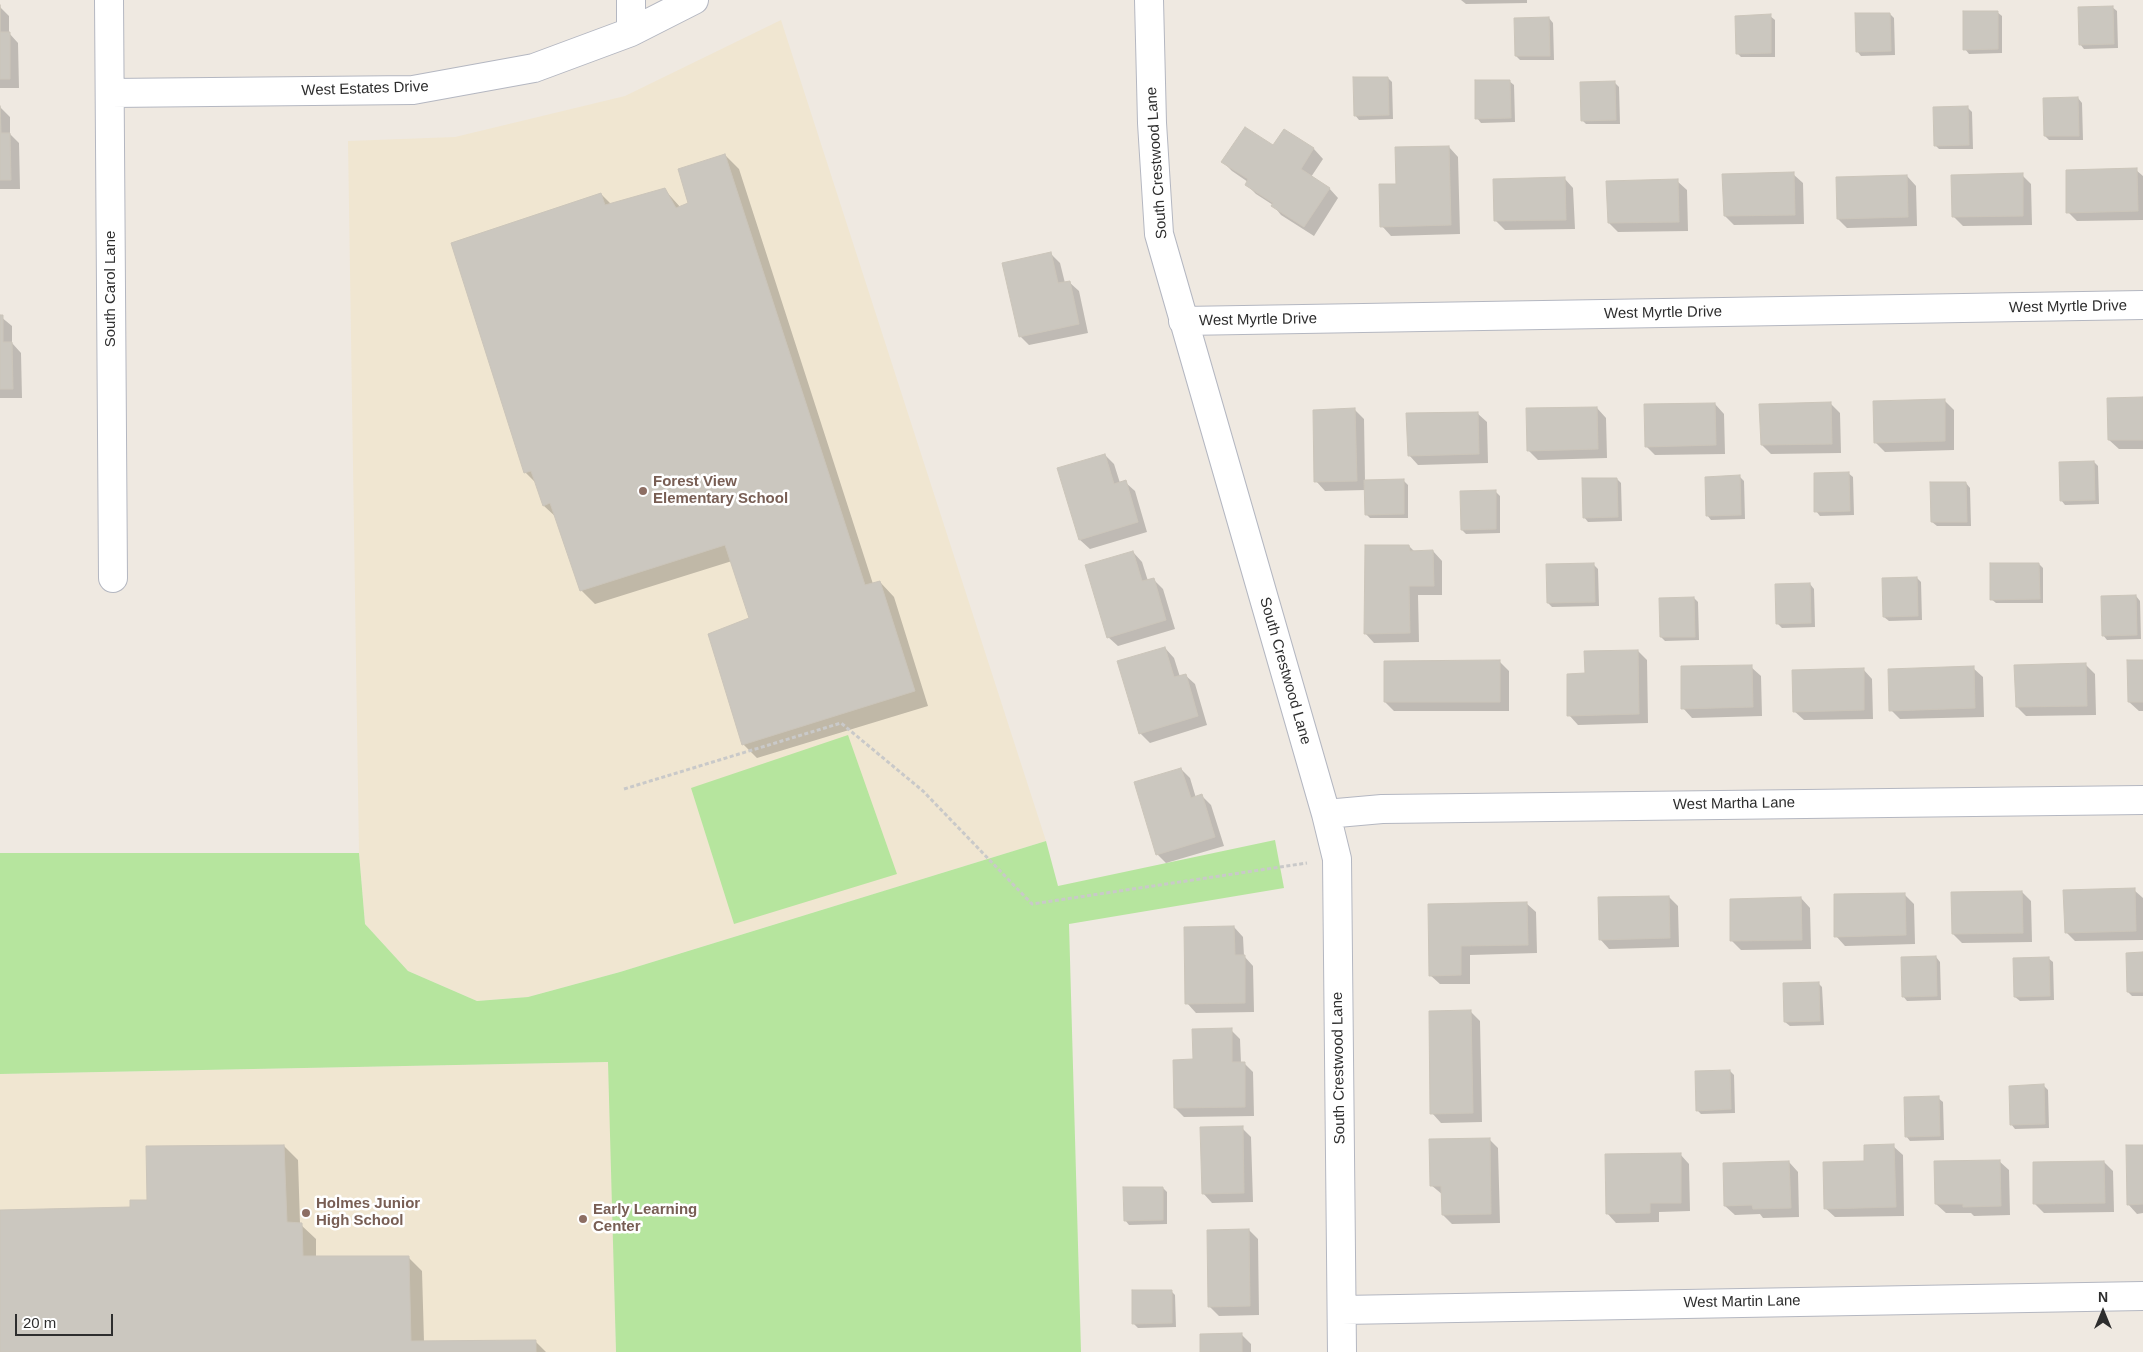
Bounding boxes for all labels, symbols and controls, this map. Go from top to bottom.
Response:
street label: West Estates Drive [301,78,429,100]
street label: South Crestwood Lane [1143,86,1171,240]
street label: South Carol Lane [102,231,120,347]
street label: West Myrtle Drive [2009,297,2127,317]
street label: West Myrtle Drive [1604,303,1722,323]
street label: West Myrtle Drive [1199,310,1317,330]
place label: Forest View Elementary School [653,473,788,508]
marker: Forest View Elementary School [637,485,649,497]
street label: South Crestwood Lane [1255,595,1315,747]
street label: West Martha Lane [1673,794,1795,814]
street label: South Crestwood Lane [1329,992,1349,1144]
place label: Holmes Junior High School [316,1195,420,1230]
place label: Early Learning Center [593,1201,697,1236]
marker: Holmes Junior High School [300,1207,312,1219]
marker: Early Learning Center [577,1213,589,1225]
north arrow [2078,1287,2128,1337]
text: N [2098,1289,2108,1305]
street label: West Martin Lane [1683,1292,1801,1312]
scale bar [18,1304,115,1336]
text: 20 m [23,1314,56,1331]

